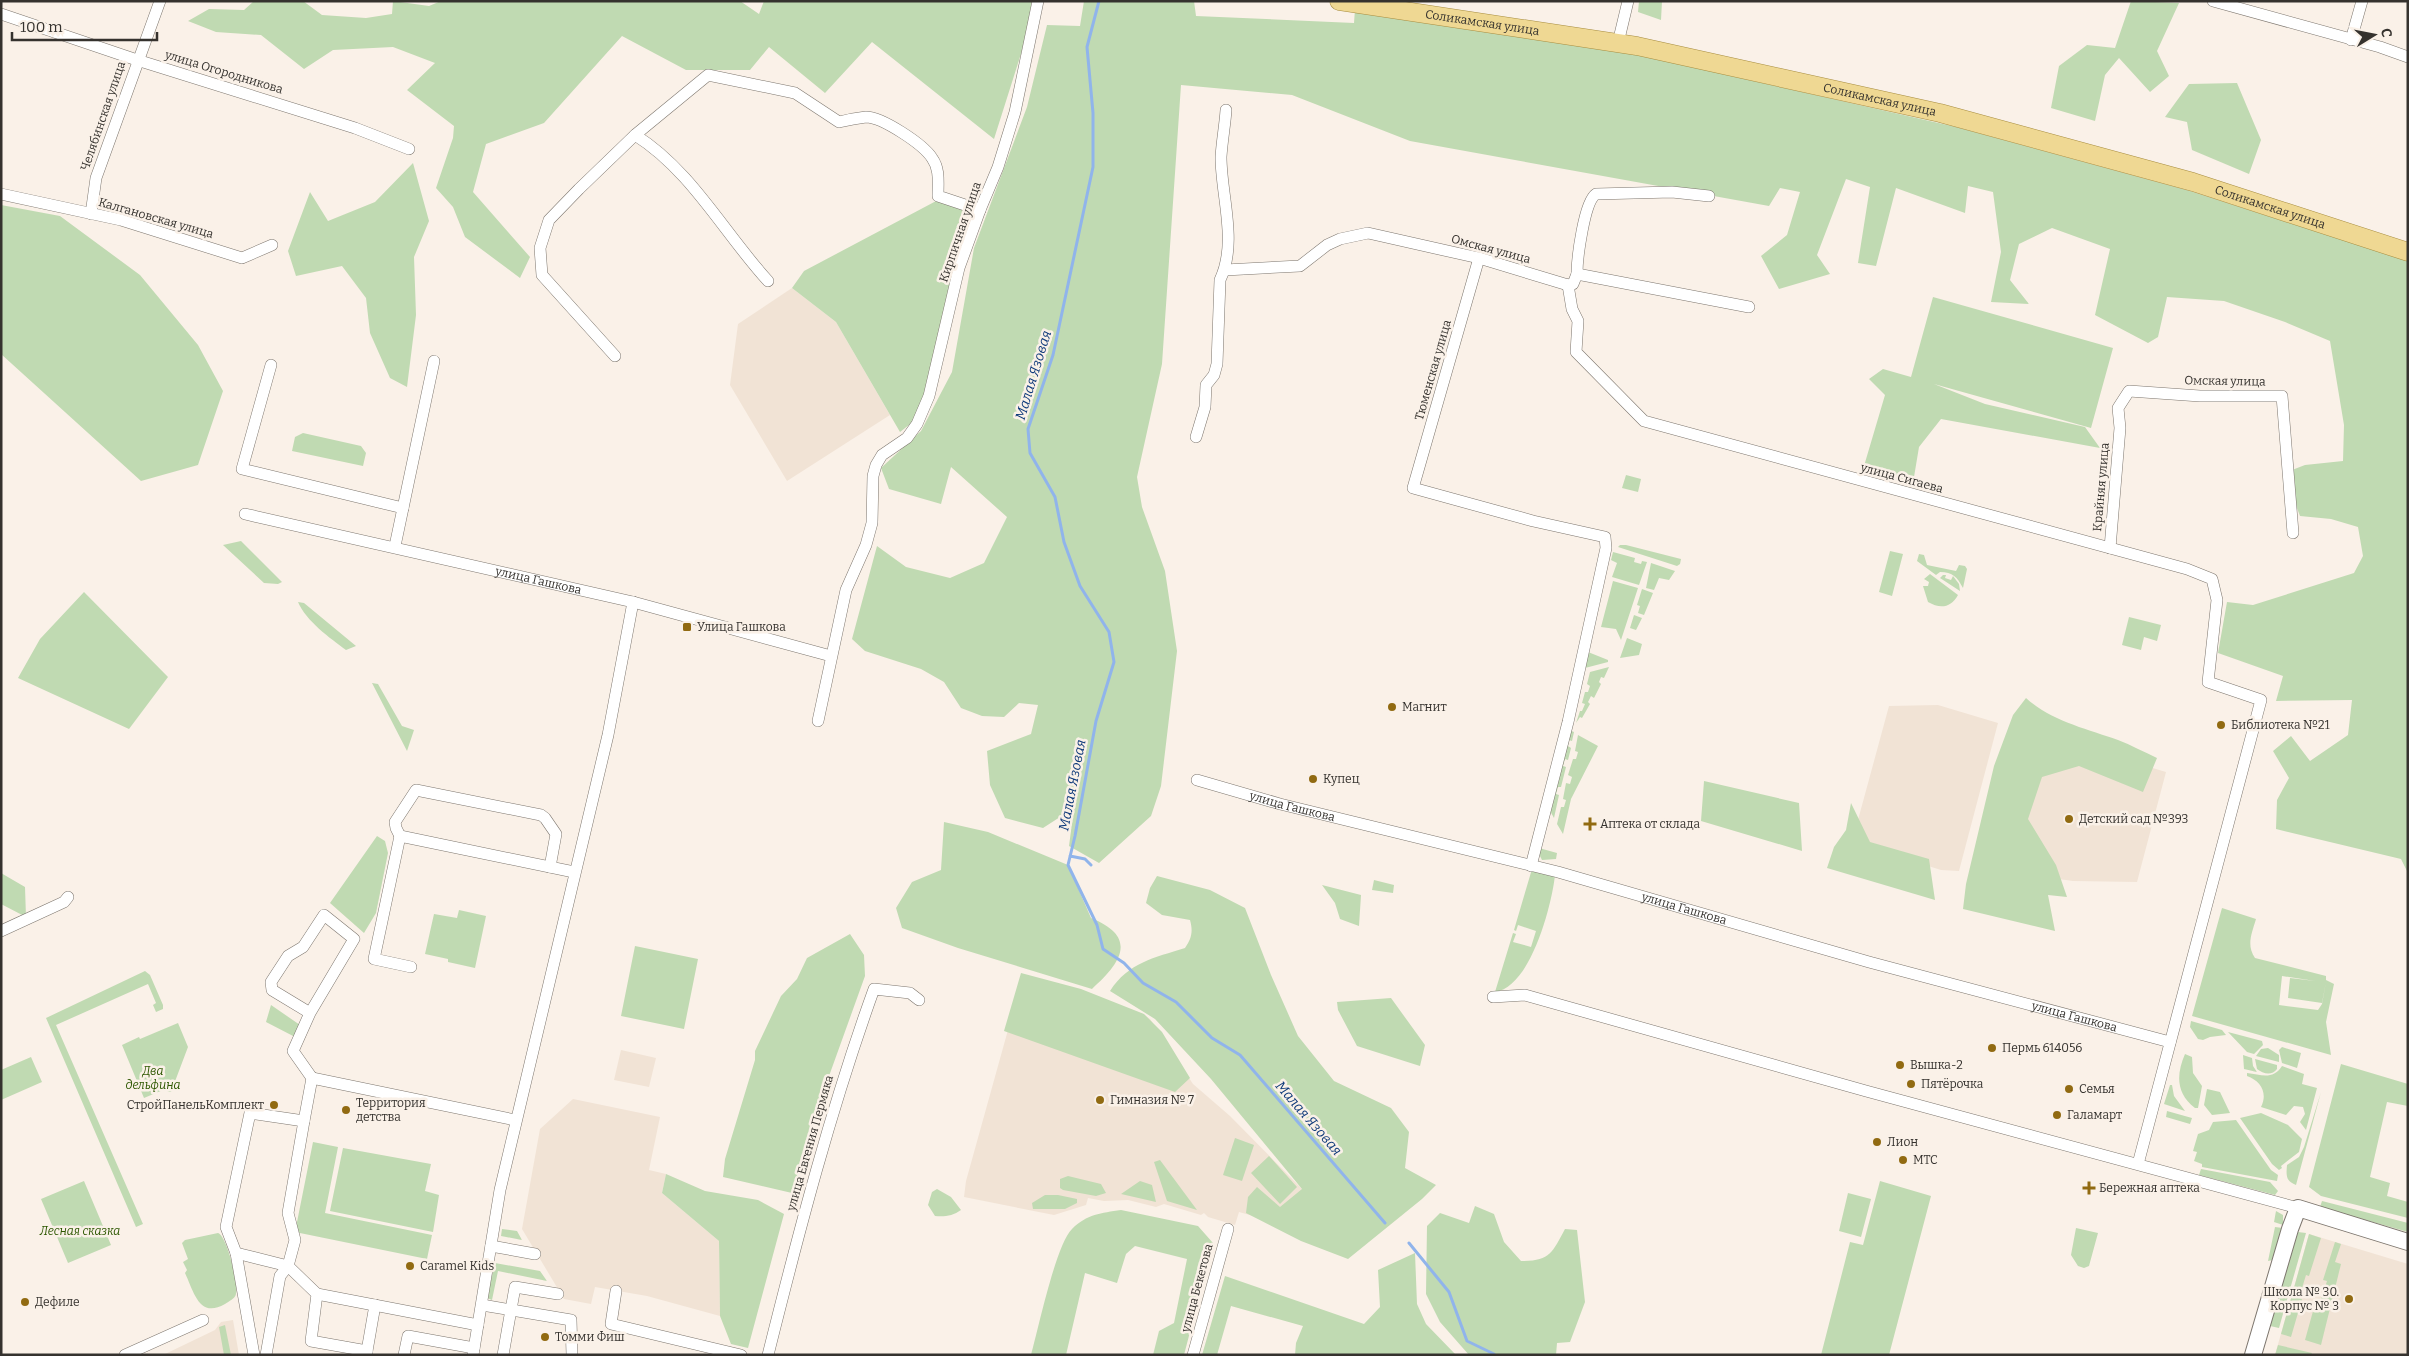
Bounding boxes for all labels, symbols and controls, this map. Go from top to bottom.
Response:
street label: Соликамская улица [1424,7,1541,38]
scale bar [12,10,158,42]
north arrow [2349,10,2399,60]
text: 100 m [20,18,63,36]
text: С [2377,27,2395,39]
street label: улица Огородникова [162,47,285,97]
street label: Челябинская улица [78,59,128,173]
street label: Соликамская улица [1822,80,1938,119]
street label: Кирпичная улица [936,180,984,284]
street label: Соликамская улица [2213,183,2327,232]
street label: Калгановская улица [97,195,216,241]
street label: Омская улица [1450,232,1533,266]
street label: Тюменская улица [1412,318,1454,422]
water label: Малая Язовая [1012,328,1055,422]
street label: Омская улица [2184,373,2266,389]
street label: Крайняя улица [2090,442,2112,532]
street label: улица Сигаева [1858,460,1945,496]
street label: улица Гашкова [493,564,583,597]
place label: Улица Гашкова [697,620,786,634]
marker: Улица Гашкова [681,621,693,633]
place label: Магнит [1402,700,1447,714]
marker: Магнит [1386,701,1398,713]
place label: Библиотека №21 [2231,718,2330,732]
marker: Библиотека №21 [2215,719,2227,731]
water label: Малая Язовая [1055,738,1090,832]
place label: Купец [1323,772,1360,786]
marker: Купец [1307,773,1319,785]
street label: улица Гашкова [1247,788,1337,824]
place label: Детский сад №393 [2079,812,2189,826]
marker: Детский сад №393 [2063,813,2075,825]
place label: Аптека от склада [1600,817,1701,831]
marker: Аптека от склада [1584,818,1596,830]
street label: улица Гашкова [1639,889,1729,928]
street label: улица Гашкова [2029,998,2119,1035]
place label: Пермь 614056 [2002,1041,2082,1055]
marker: Пермь 614056 [1986,1042,1998,1054]
place label: Вышка-2 [1910,1058,1963,1072]
marker: Вышка-2 [1894,1059,1906,1071]
park label: Два дельфина [125,1064,181,1092]
street label: улица Евгения Пермяка [784,1073,836,1213]
place label: Пятёрочка [1921,1077,1984,1091]
water label: Малая Язовая [1272,1078,1345,1159]
marker: Пятёрочка [1905,1078,1917,1090]
place label: Семья [2079,1082,2115,1096]
marker: Семья [2063,1083,2075,1095]
place label: Гимназия № 7 [1110,1093,1194,1107]
marker: Гимназия № 7 [1094,1094,1106,1106]
place label: Территория детства [356,1096,426,1124]
place label: СтройПанельКомплект [127,1098,264,1112]
marker: СтройПанельКомплект [268,1099,280,1111]
marker: Территория детства [340,1104,352,1116]
place label: Галамарт [2067,1108,2122,1122]
marker: Галамарт [2051,1109,2063,1121]
place label: Лион [1887,1135,1918,1149]
marker: Лион [1871,1136,1883,1148]
place label: МТС [1913,1153,1938,1167]
marker: МТС [1897,1154,1909,1166]
place label: Бережная аптека [2099,1181,2200,1195]
marker: Бережная аптека [2083,1182,2095,1194]
park label: Лесная сказка [39,1224,120,1238]
street label: улица Бекетова [1178,1242,1216,1335]
place label: Caramel Kids [420,1259,494,1273]
marker: Caramel Kids [404,1260,416,1272]
place label: Школа № 30. Корпус № 3 [2263,1285,2339,1313]
marker: Школа № 30. Корпус № 3 [2343,1293,2355,1305]
place label: Дефиле [35,1295,80,1309]
marker: Дефиле [19,1296,31,1308]
place label: Томми Фиш [555,1330,625,1344]
marker: Томми Фиш [539,1331,551,1343]

